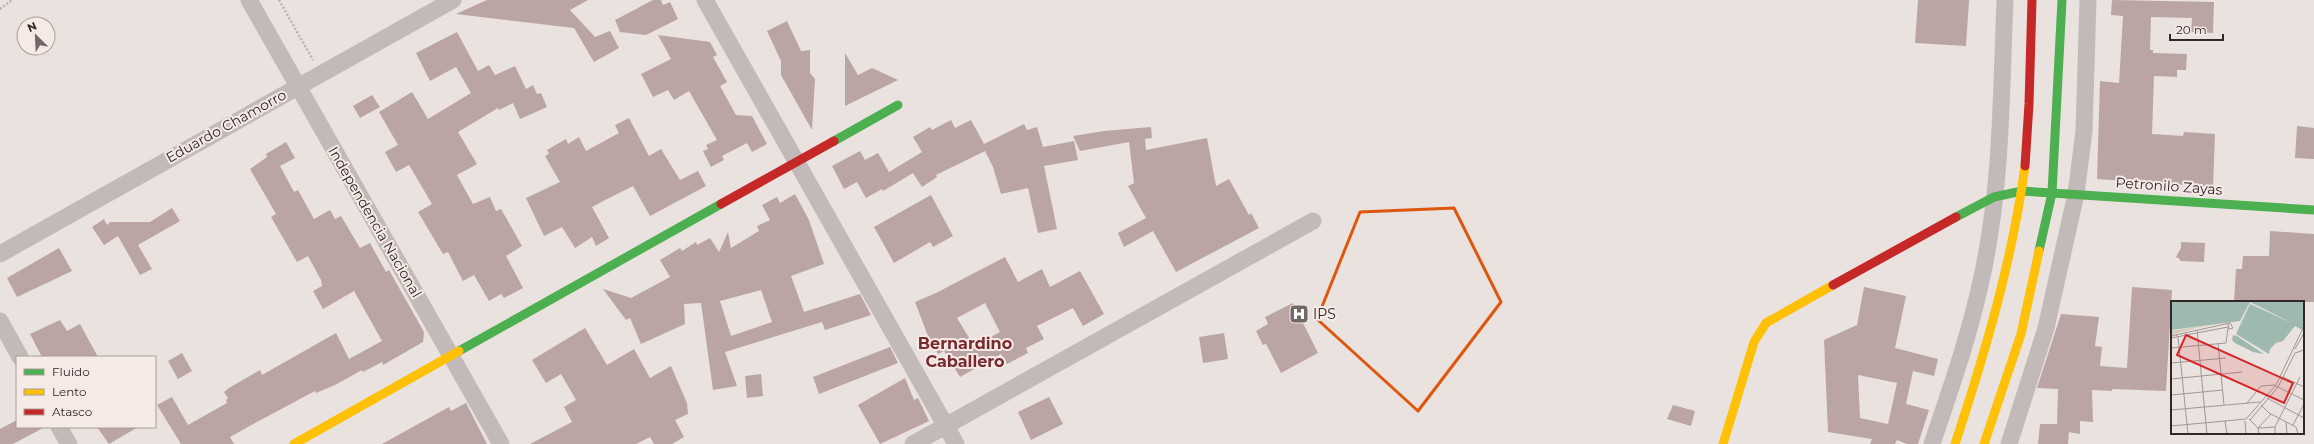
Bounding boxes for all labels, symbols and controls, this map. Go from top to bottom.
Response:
north arrow [16,16,56,56]
scale bar [2170,16,2223,42]
text: N [25,19,39,35]
text: 20 m [2176,22,2207,37]
street label: Eduardo Chamorro [163,85,290,167]
street label: Independencia Nacional [324,143,426,301]
street label: Petronilo Zayas [2115,173,2223,199]
inset map [2171,301,2304,434]
hospital icon: IPS [1288,303,1310,325]
place label: IPS [1313,305,1336,323]
district label: Bernardino Caballero [918,334,1012,371]
legend [16,356,156,428]
text: Fluido [52,364,90,379]
text: Lento [52,384,87,399]
text: Atasco [52,404,92,419]

